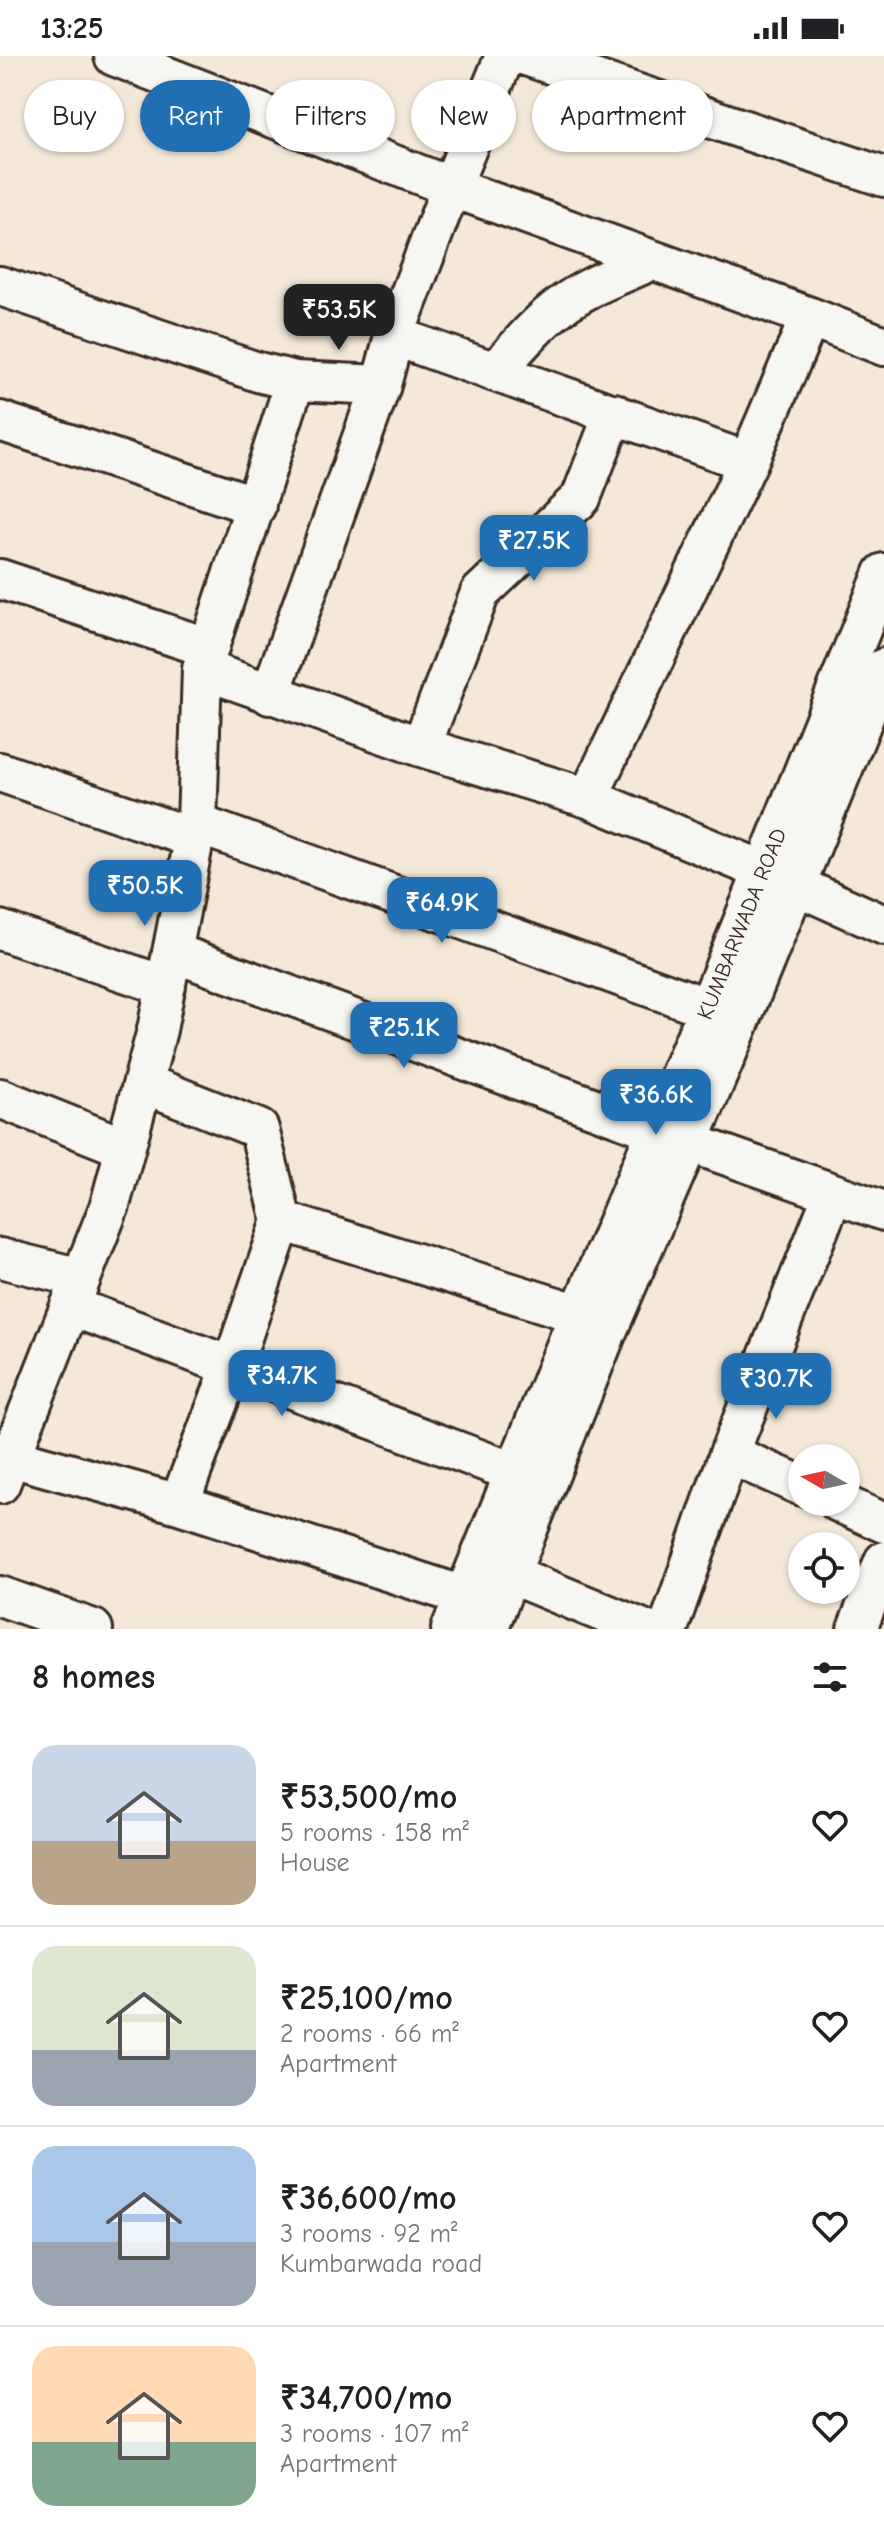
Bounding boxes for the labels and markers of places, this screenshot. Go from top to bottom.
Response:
pin: ₹53.5K [274,284,404,352]
pin: ₹27.5K [469,515,599,583]
pin: ₹50.5K [80,860,210,928]
pin: ₹64.9K [377,877,507,945]
pin: ₹25.1K [339,1002,469,1070]
pin: ₹36.6K [591,1069,721,1137]
pin: ₹34.7K [217,1350,347,1418]
pin: ₹30.7K [711,1353,841,1421]

